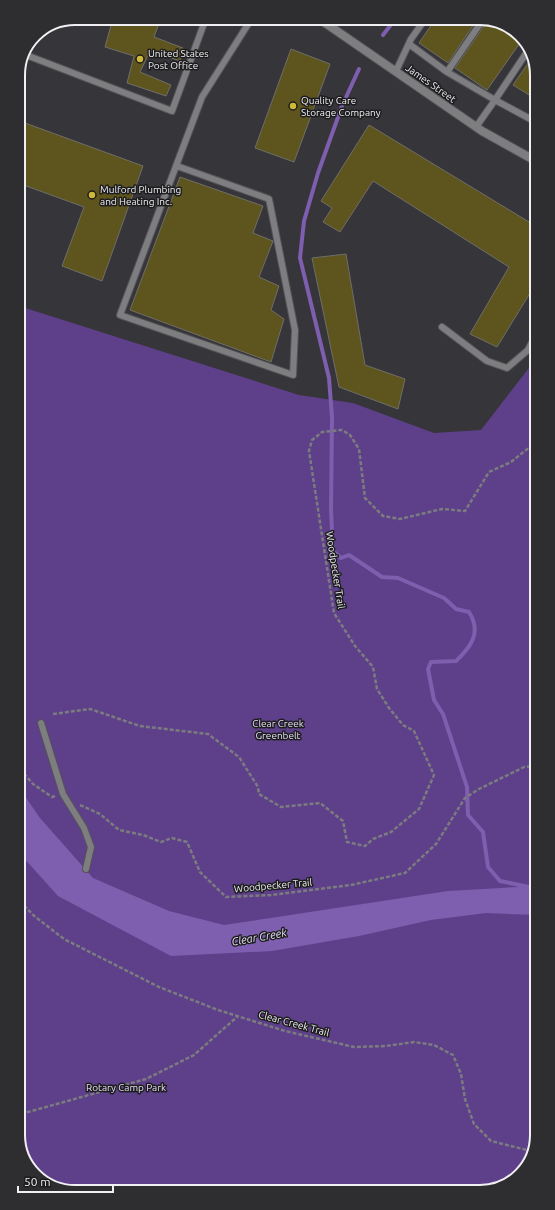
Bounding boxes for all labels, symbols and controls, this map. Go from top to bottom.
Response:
place label: United States Post Office [148,48,209,71]
marker: United States Post Office [135,54,145,64]
street label: James Street [403,62,458,105]
place label: Quality Care Storage Company [301,95,381,118]
marker: Quality Care Storage Company [288,101,298,111]
place label: Mulford Plumbing and Heating Inc. [100,184,181,207]
marker: Mulford Plumbing and Heating Inc. [87,190,97,200]
street label: Woodpecker Trail [324,531,347,610]
park label: Clear Creek Greenbelt [252,718,304,741]
street label: Woodpecker Trail [234,877,313,894]
water label: Clear Creek [230,926,288,948]
street label: Clear Creek Trail [257,1009,331,1038]
park label: Rotary Camp Park [86,1082,166,1093]
scale bar [18,1168,113,1194]
text: 50 m [24,1175,51,1188]

